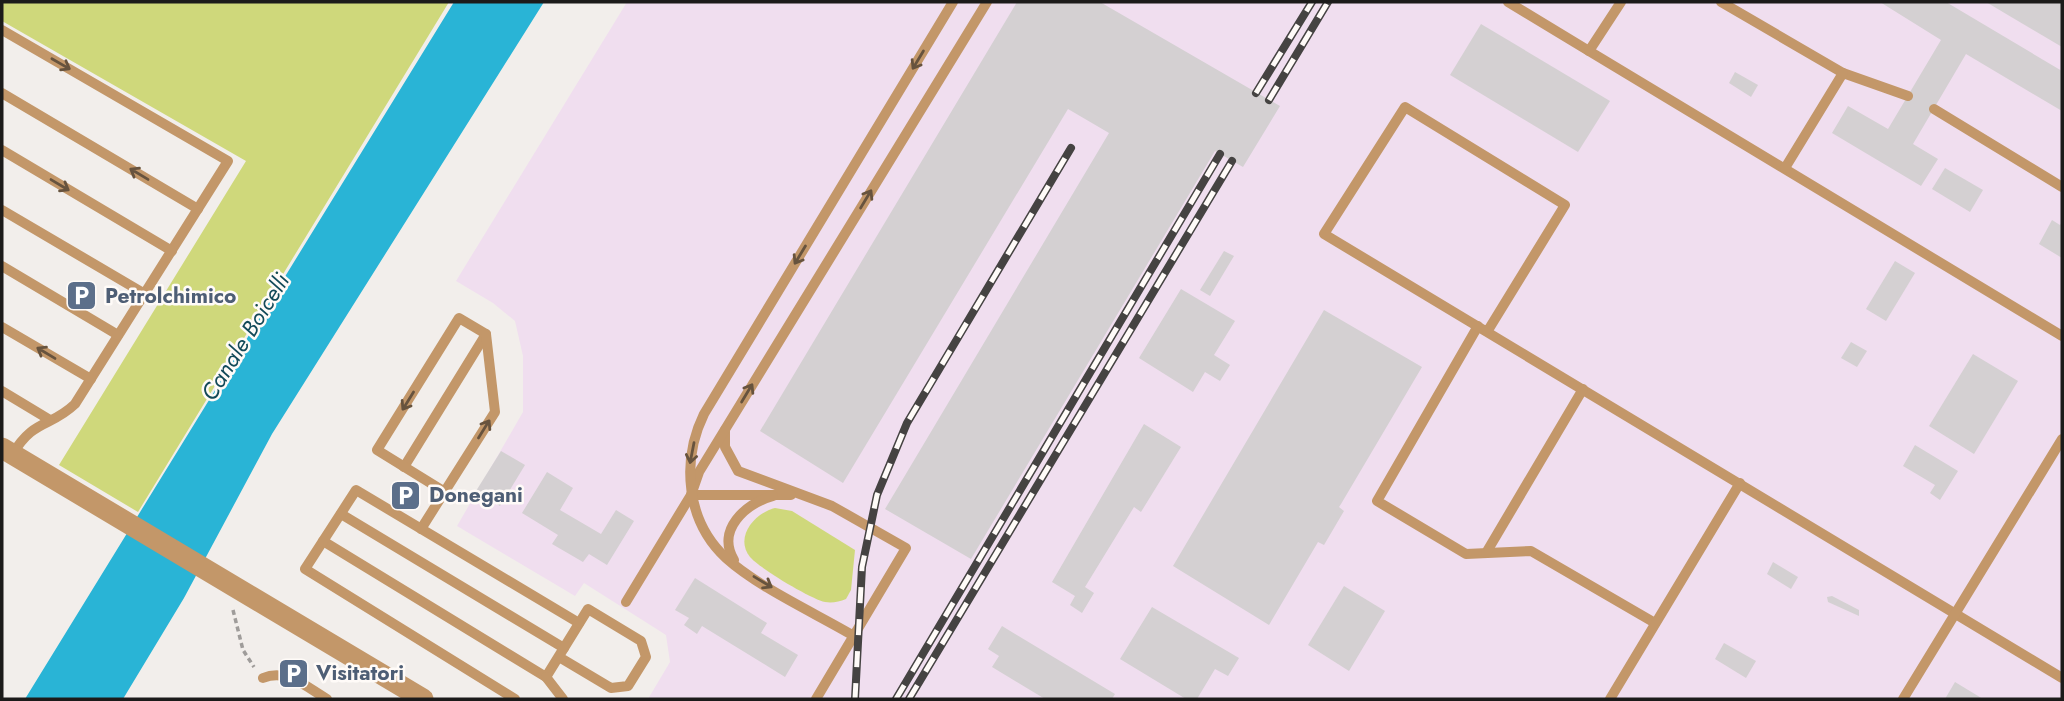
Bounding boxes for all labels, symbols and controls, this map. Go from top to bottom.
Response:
one-way arrow [911,50,925,70]
one-way arrow [50,57,70,71]
one-way arrow [130,167,150,181]
one-way arrow [50,178,70,192]
one-way arrow [859,189,873,209]
one-way arrow [793,244,807,264]
water label: Canale Boicelli [192,266,298,407]
parking icon: Petrolchimico [65,279,99,313]
place label: Petrolchimico [105,281,236,311]
one-way arrow [37,346,57,360]
one-way arrow [740,384,755,403]
one-way arrow [400,390,414,410]
one-way arrow [478,419,492,439]
one-way arrow [684,441,698,464]
parking icon: Donegani [389,478,423,512]
place label: Donegani [429,480,523,510]
one-way arrow [753,575,773,589]
parking icon: Visitatori [276,656,310,690]
place label: Visitatori [315,658,404,688]

